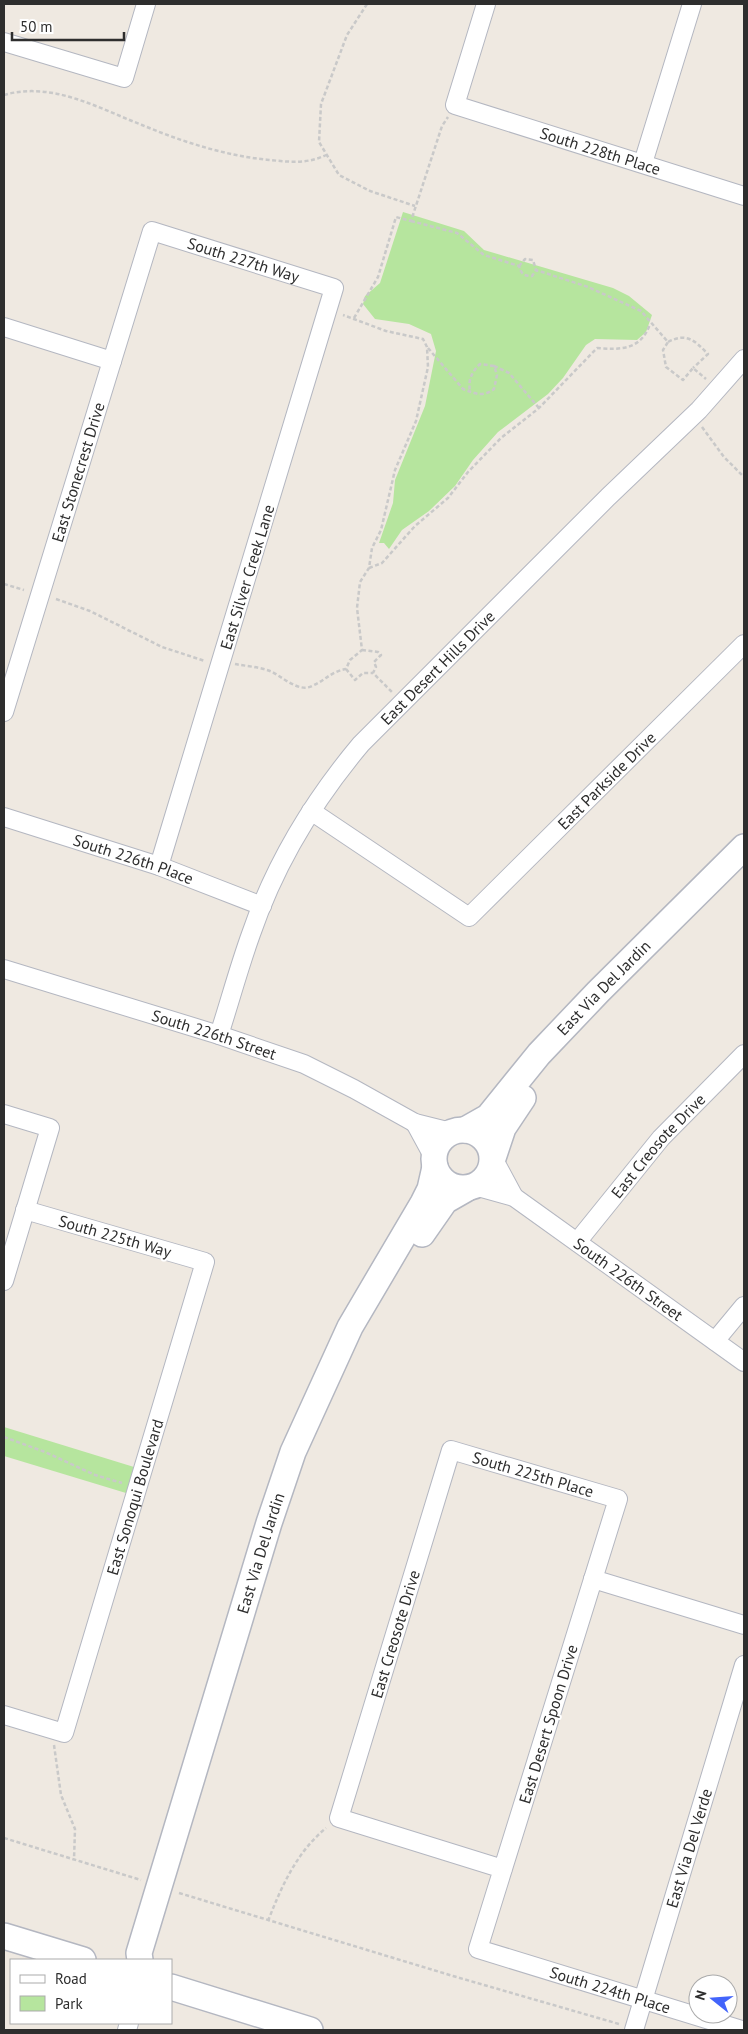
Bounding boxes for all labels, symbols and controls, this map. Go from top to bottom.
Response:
scale bar [12,10,125,42]
text: 50 m [20,17,53,36]
street label: South 228th Place [537,122,663,179]
street label: South 227th Way [185,233,302,287]
street label: East Stonecrest Drive [47,400,109,544]
street label: East Silver Creek Lane [215,502,279,652]
street label: East Desert Hills Drive [376,606,499,729]
street label: East Parkside Drive [553,727,660,834]
street label: South 226th Place [71,830,196,888]
street label: East Via Del Jardin [552,936,654,1039]
street label: South 226th Street [149,1005,280,1064]
street label: East Creosote Drive [607,1089,709,1202]
street label: South 225th Way [56,1210,174,1262]
street label: South 226th Street [570,1233,687,1325]
street label: East Sonoqui Boulevard [102,1417,167,1577]
street label: South 225th Place [470,1447,596,1501]
street label: East Via Del Jardin [232,1490,289,1616]
street label: East Creosote Drive [366,1568,424,1700]
street label: East Desert Spoon Drive [514,1642,582,1806]
street label: East Via Del Verde [661,1786,716,1910]
legend [10,1959,172,2024]
street label: South 224th Place [547,1962,673,2018]
text: Road [55,1969,87,1988]
north arrow [688,1974,738,2024]
text: N [691,1988,711,2002]
text: Park [55,1994,83,2013]

